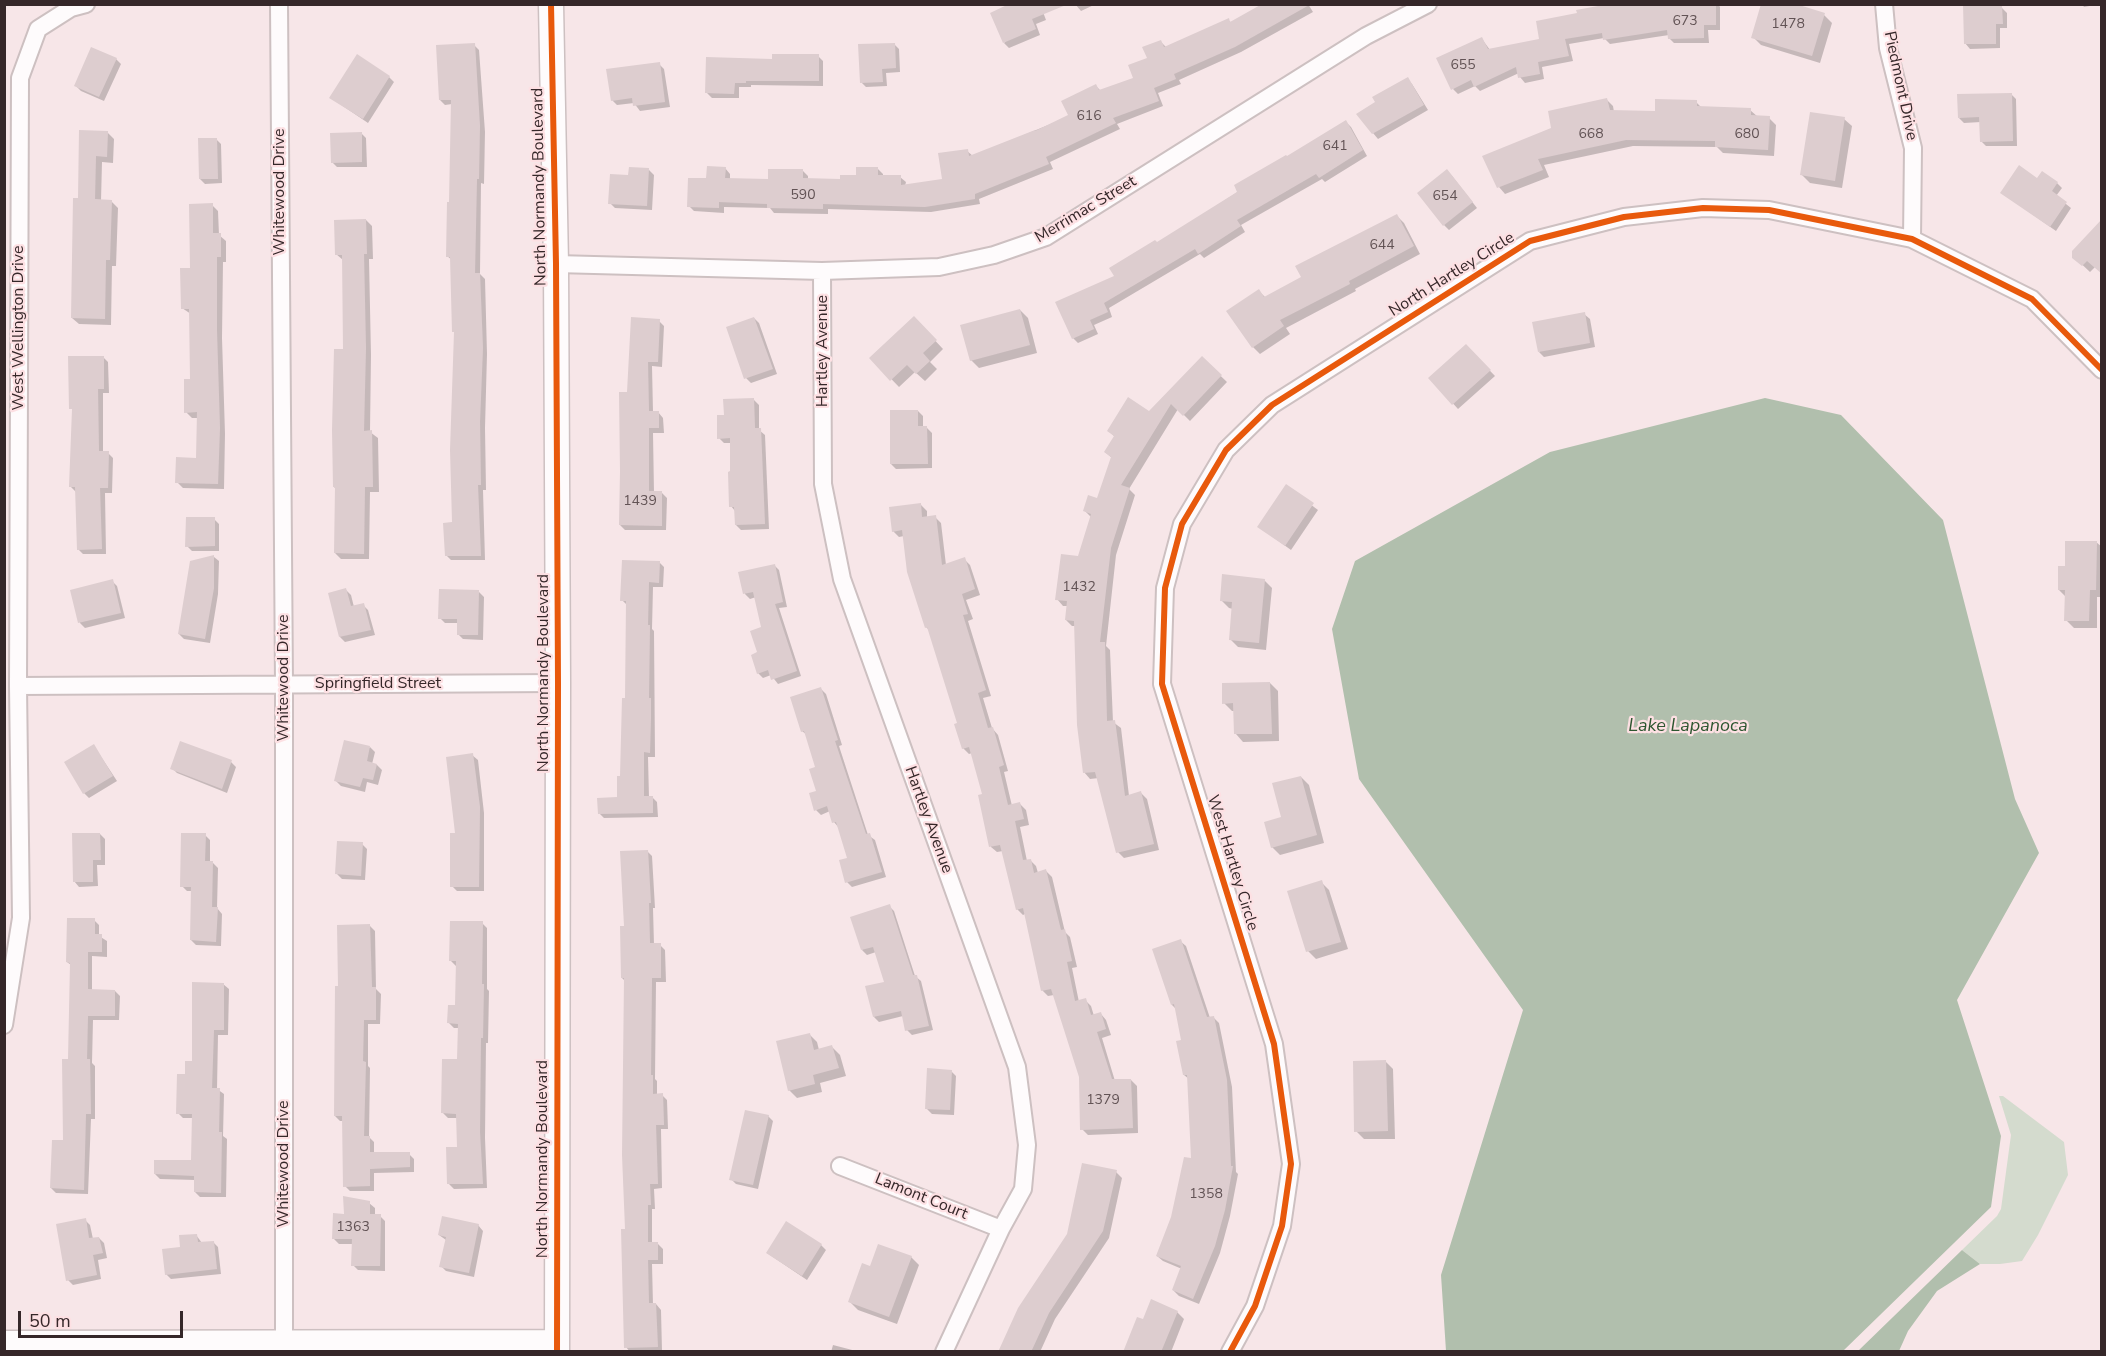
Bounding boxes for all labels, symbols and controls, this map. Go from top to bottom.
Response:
house number: 673 [1672,14,1698,30]
house number: 1478 [1771,17,1805,33]
street label: Piedmont Drive [1879,30,1921,142]
house number: 655 [1450,58,1476,74]
street label: North Normandy Boulevard [529,88,551,286]
house number: 616 [1076,109,1102,125]
house number: 668 [1578,127,1604,143]
house number: 680 [1734,127,1760,143]
street label: Whitewood Drive [270,129,290,255]
house number: 641 [1322,139,1348,155]
street label: Merrimac Street [1032,172,1140,248]
house number: 590 [790,188,816,204]
house number: 654 [1432,189,1458,205]
street label: North Hartley Circle [1386,229,1518,321]
house number: 644 [1369,238,1395,254]
street label: West Wellington Drive [9,246,29,410]
street label: Hartley Avenue [813,295,833,407]
house number: 1439 [623,494,657,510]
street label: North Normandy Boulevard [534,574,554,772]
house number: 1432 [1062,580,1096,596]
street label: Whitewood Drive [274,615,294,741]
street label: Springfield Street [315,674,441,694]
water label: Lake Lapanoca [1628,716,1748,738]
street label: Hartley Avenue [900,764,956,876]
street label: West Hartley Circle [1202,793,1262,933]
street label: North Normandy Boulevard [533,1060,553,1258]
house number: 1379 [1086,1093,1120,1109]
street label: Whitewood Drive [274,1101,294,1227]
street label: Lamont Court [872,1170,970,1224]
house number: 1358 [1189,1187,1223,1203]
house number: 1363 [336,1220,370,1236]
scale bar [21,1299,186,1337]
text: 50 m [29,1309,71,1333]

